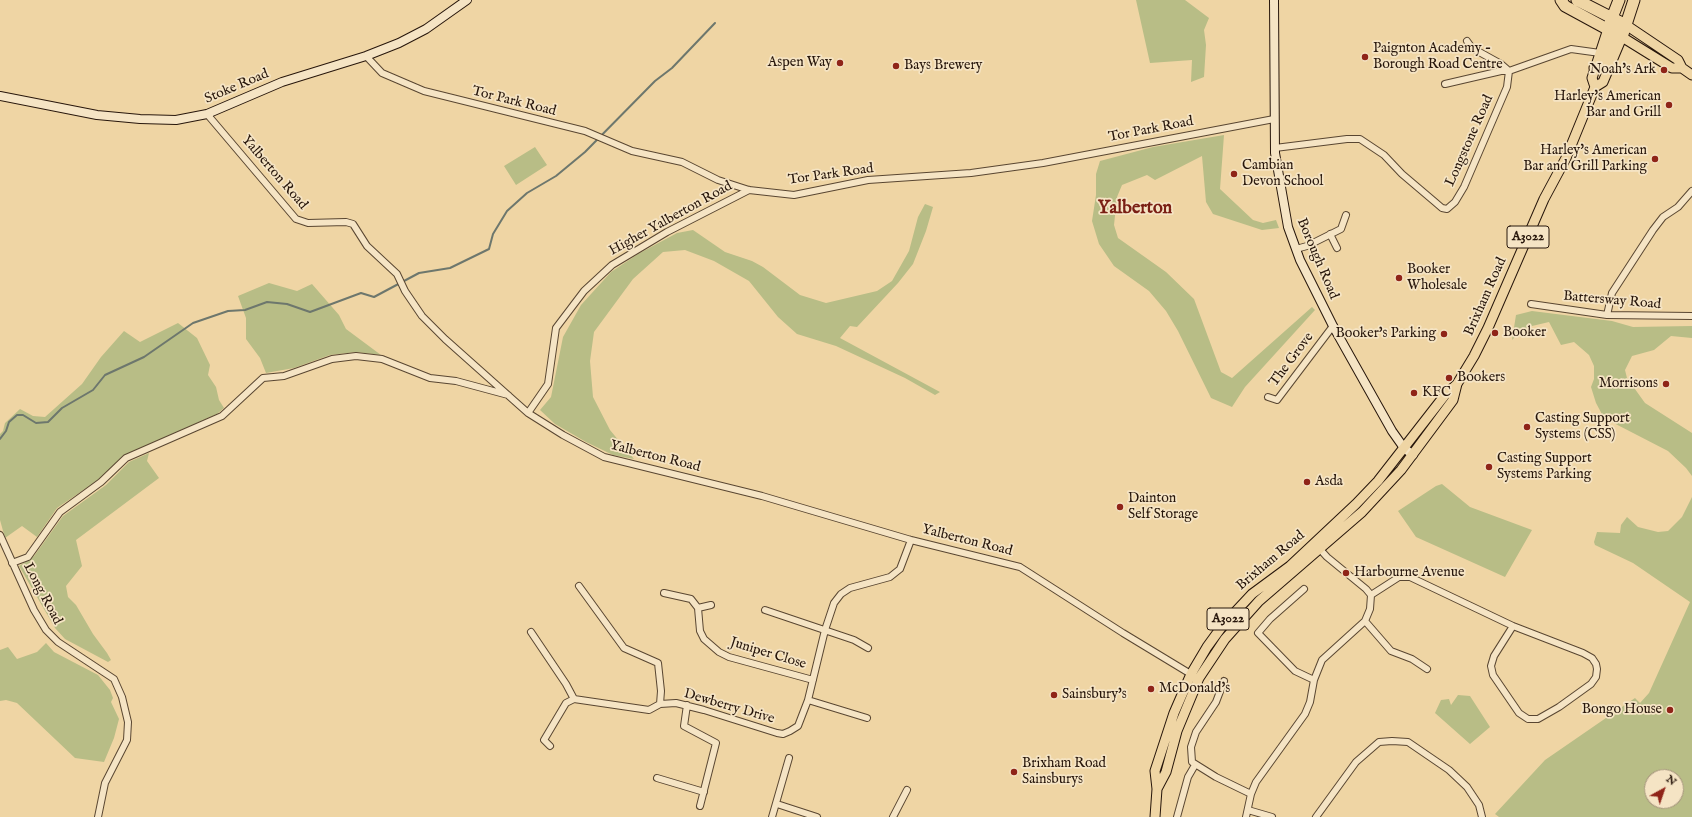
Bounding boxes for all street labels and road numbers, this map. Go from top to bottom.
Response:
street label: Stoke Road [202,66,272,108]
street label: Tor Park Road [470,83,558,121]
street label: Longstone Road [1442,93,1498,189]
street label: Tor Park Road [1107,114,1195,146]
street label: Yalberton Road [237,133,311,213]
street label: Tor Park Road [787,161,875,189]
street label: Higher Yalberton Road [607,178,735,260]
street label: Borough Road [1292,216,1342,302]
road number: A3022 [1507,226,1549,248]
street label: Brixham Road [1461,255,1511,339]
street label: Battersway Road [1562,288,1662,314]
street label: The Grove [1266,330,1318,390]
street label: Yalberton Road [608,438,702,476]
street label: Yalberton Road [920,522,1014,560]
street label: Brixham Road [1233,528,1309,594]
street label: Long Road [19,560,65,628]
road number: A3022 [1207,608,1249,630]
street label: Juniper Close [728,634,808,674]
street label: Dewberry Drive [682,686,776,728]

